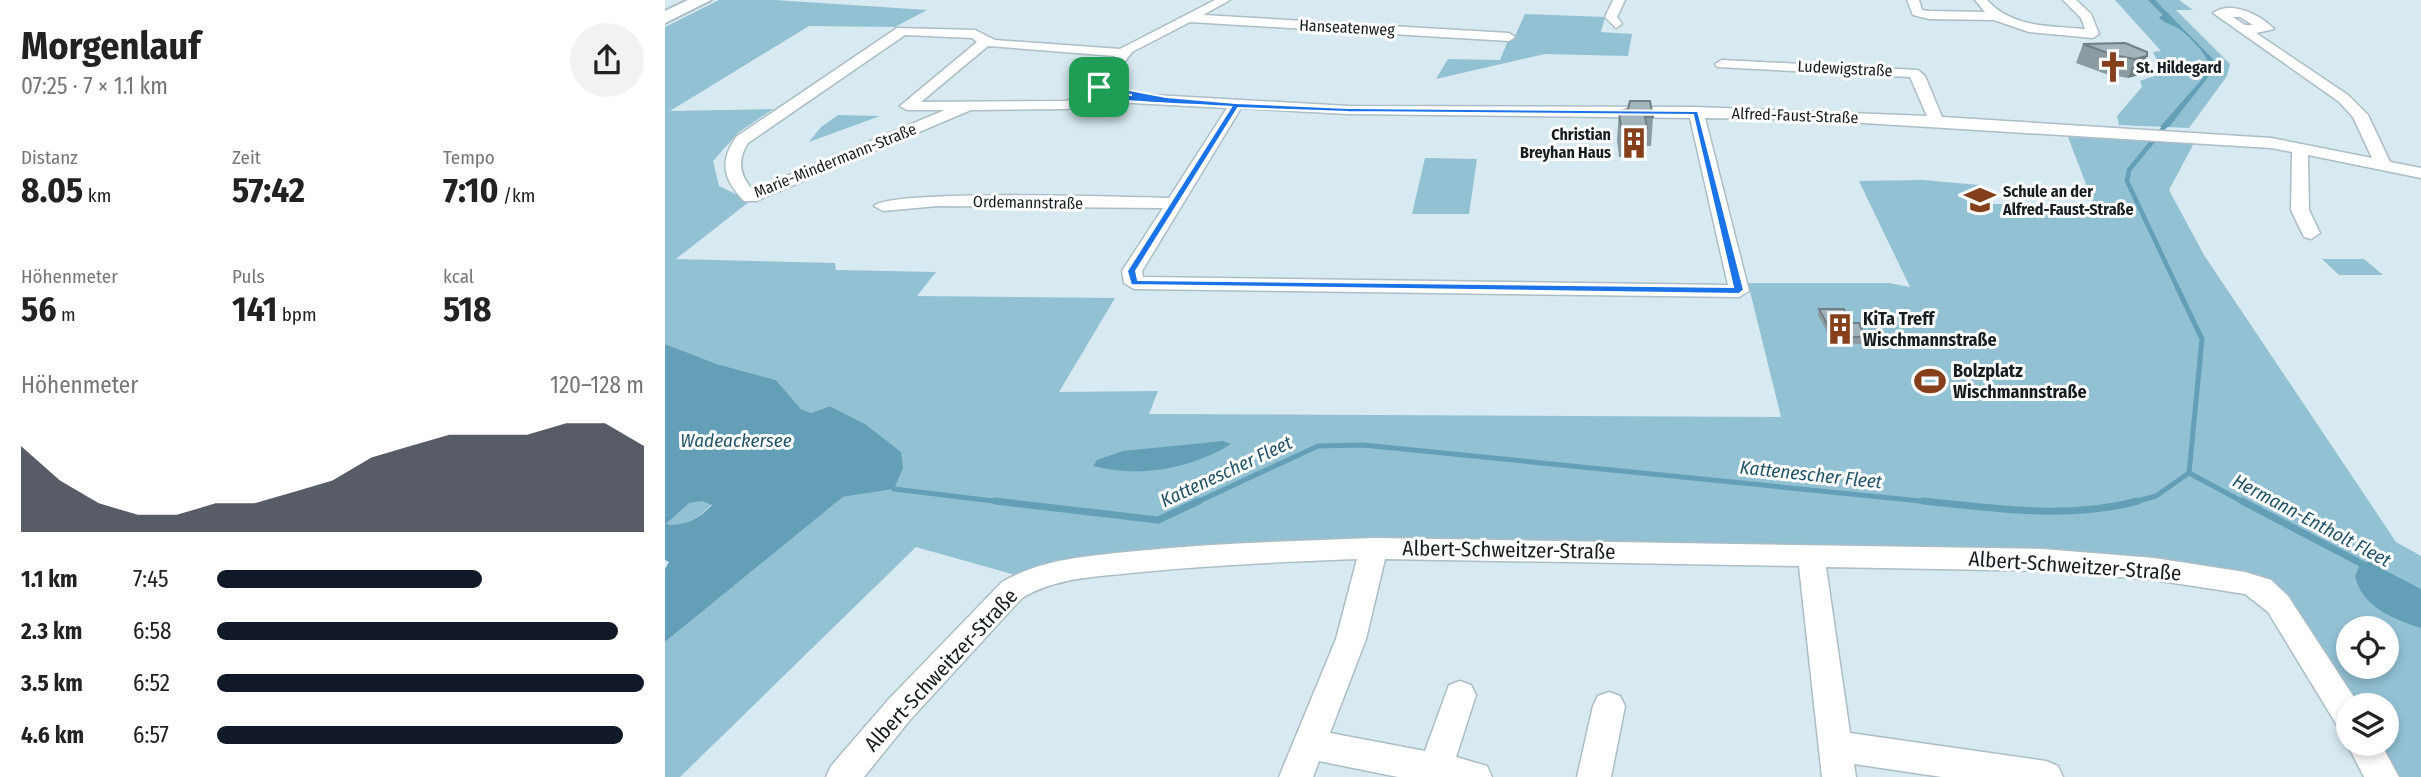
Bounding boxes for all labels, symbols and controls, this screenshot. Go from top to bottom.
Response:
street label: Hanseatenweg [1299,16,1396,40]
text: Morgenlauf [21,23,201,69]
button: share [570,23,644,97]
church icon: St. Hildegard [2096,50,2130,84]
pin [1069,57,1129,117]
street label: Ludewigstraße [1797,57,1893,80]
place label: St. Hildegard [2136,58,2222,77]
icon: arrive [1080,68,1118,106]
text: 07:25 · 7 × 1.1 km [21,72,168,100]
street label: Alfred-Faust-Straße [1731,104,1859,127]
street label: Marie-Mindermann-Straße [751,119,919,202]
place label: Christian Breyhan Haus [1520,125,1611,162]
building icon: Christian Breyhan Haus [1617,126,1651,160]
text: Distanz [21,146,78,169]
text: Zeit [232,146,261,169]
text: Tempo [443,146,495,169]
text: 8.05 [21,169,83,211]
text: 57:42 [232,169,305,211]
text: 7:10 [443,169,499,211]
place label: Schule an der Alfred-Faust-Straße [2002,182,2134,219]
school or university icon: Schule an der Alfred-Faust-Straße [1963,183,1997,217]
text: km [83,184,111,207]
text: /km [499,184,535,207]
street label: Ordemannstraße [973,192,1083,213]
text: Höhenmeter [21,265,118,288]
text: Puls [232,265,265,288]
text: kcal [443,265,474,288]
text: 56 [21,288,57,330]
text: 141 [232,288,277,330]
text: 518 [443,288,492,330]
text: m [57,303,76,326]
text: bpm [277,303,317,326]
place label: KiTa Treff Wischmannstraße [1863,308,1997,351]
building icon: KiTa Treff Wischmannstraße [1823,312,1857,346]
place label: Bolzplatz Wischmannstraße [1953,360,2087,403]
sports icon: Bolzplatz Wischmannstraße [1913,364,1947,398]
text: Höhenmeter [21,371,138,399]
text: 120–128 m [550,371,644,399]
water label: Wadeackersee [680,429,792,452]
water label: Kattenescher Fleet [1157,431,1296,512]
water label: Kattenescher Fleet [1739,456,1884,493]
water label: Hermann-Entholt Fleet [2229,469,2395,572]
street label: Albert-Schweitzer-Straße [1402,535,1616,565]
street label: Albert-Schweitzer-Straße [1968,546,2182,586]
text: 1.1 km [21,565,77,593]
text: 7:45 [133,565,169,593]
street label: Albert-Schweitzer-Straße [859,583,1023,757]
map controls [2336,616,2399,756]
button: locate [2336,616,2399,679]
text: 2.3 km [21,617,82,645]
text: 6:58 [133,617,171,645]
text: 3.5 km [21,669,83,697]
text: 6:52 [133,669,170,697]
button: layers [2336,693,2399,756]
text: 4.6 km [21,721,84,749]
text: 6:57 [133,721,169,749]

